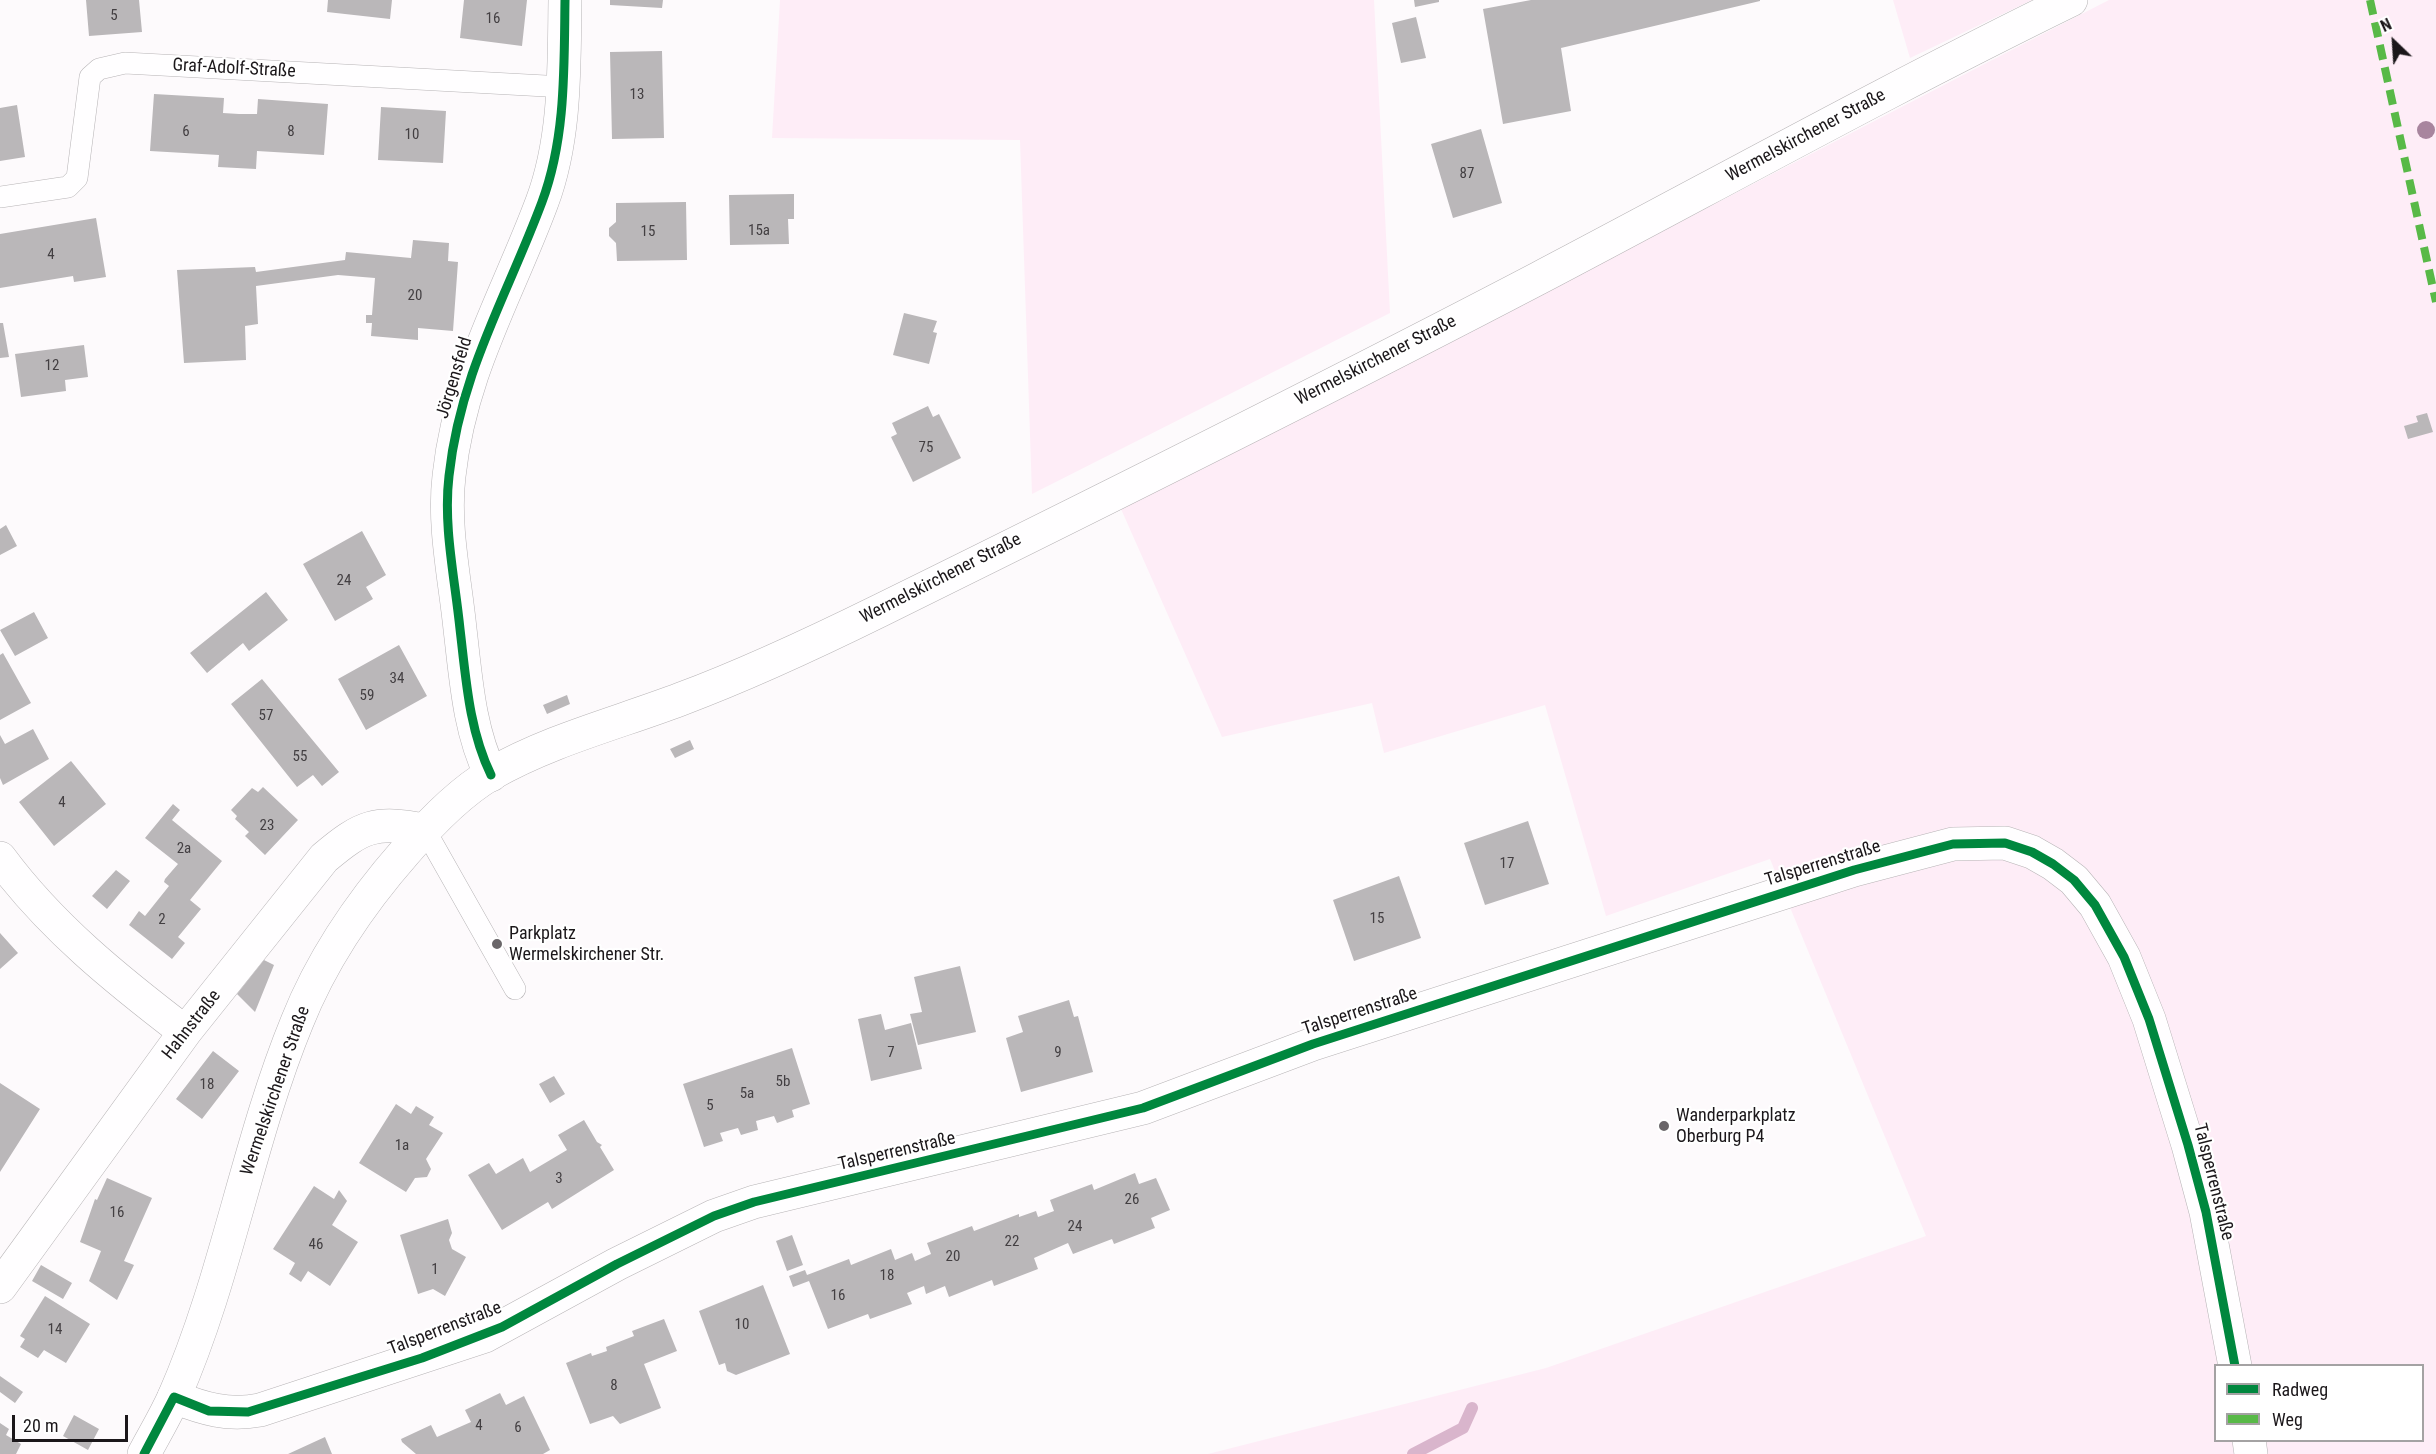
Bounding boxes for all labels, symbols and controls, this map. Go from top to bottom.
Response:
house number: 5 [110,7,118,25]
house number: 16 [486,10,500,28]
north arrow [2364,12,2424,72]
text: N [2378,15,2395,36]
street label: Graf-Adolf-Straße [172,55,296,83]
street label: Wermelskirchener Straße [1722,85,1890,187]
house number: 13 [630,86,644,104]
house number: 6 [182,123,190,141]
house number: 8 [287,123,295,141]
house number: 10 [405,126,419,144]
house number: 87 [1460,165,1474,183]
house number: 15a [748,222,770,240]
house number: 15 [641,223,655,241]
house number: 4 [47,246,55,264]
house number: 20 [408,287,422,305]
street label: Wermelskirchener Straße [1292,311,1460,411]
street label: Jörgensfeld [432,335,478,421]
house number: 12 [45,357,59,375]
house number: 75 [919,439,933,457]
street label: Wermelskirchener Straße [857,529,1025,629]
house number: 24 [337,572,351,590]
house number: 34 [390,670,404,688]
house number: 59 [360,687,374,705]
house number: 57 [259,707,273,725]
house number: 55 [293,748,307,766]
house number: 4 [58,794,66,812]
house number: 23 [260,817,274,835]
street label: Talsperrenstraße [1763,836,1883,892]
house number: 2a [177,840,191,858]
house number: 17 [1500,855,1514,873]
house number: 15 [1370,910,1384,928]
house number: 2 [158,911,166,929]
place label: Parkplatz Wermelskirchener Str. [509,923,664,966]
marker: Parkplatz Wermelskirchener Str. [490,937,504,951]
street label: Talsperrenstraße [1300,983,1420,1041]
street label: Hahnstraße [158,986,226,1064]
street label: Wermelskirchener Straße [237,1003,315,1179]
house number: 7 [887,1044,895,1062]
house number: 9 [1054,1044,1062,1062]
house number: 5b [776,1073,790,1091]
house number: 18 [200,1076,214,1094]
house number: 5a [740,1085,754,1103]
house number: 5 [706,1097,714,1115]
place label: Wanderparkplatz Oberburg P4 [1676,1105,1796,1148]
marker: Wanderparkplatz Oberburg P4 [1657,1119,1671,1133]
street label: Talsperrenstraße [2188,1121,2238,1243]
street label: Talsperrenstraße [836,1128,958,1176]
house number: 1a [395,1137,409,1155]
house number: 3 [555,1170,563,1188]
house number: 26 [1125,1191,1139,1209]
house number: 16 [110,1204,124,1222]
house number: 24 [1068,1218,1082,1236]
house number: 22 [1005,1233,1019,1251]
house number: 46 [309,1236,323,1254]
house number: 20 [946,1248,960,1266]
house number: 1 [431,1261,439,1279]
house number: 18 [880,1267,894,1285]
house number: 16 [831,1287,845,1305]
street label: Talsperrenstraße [385,1297,505,1361]
house number: 10 [735,1316,749,1334]
house number: 14 [48,1321,62,1339]
legend [2214,1364,2424,1442]
house number: 8 [610,1377,618,1395]
text: Radweg [2272,1379,2328,1400]
scale bar [15,1403,130,1441]
text: Weg [2272,1409,2303,1430]
text: 20 m [23,1415,58,1436]
house number: 4 [475,1417,483,1435]
house number: 6 [514,1419,522,1437]

